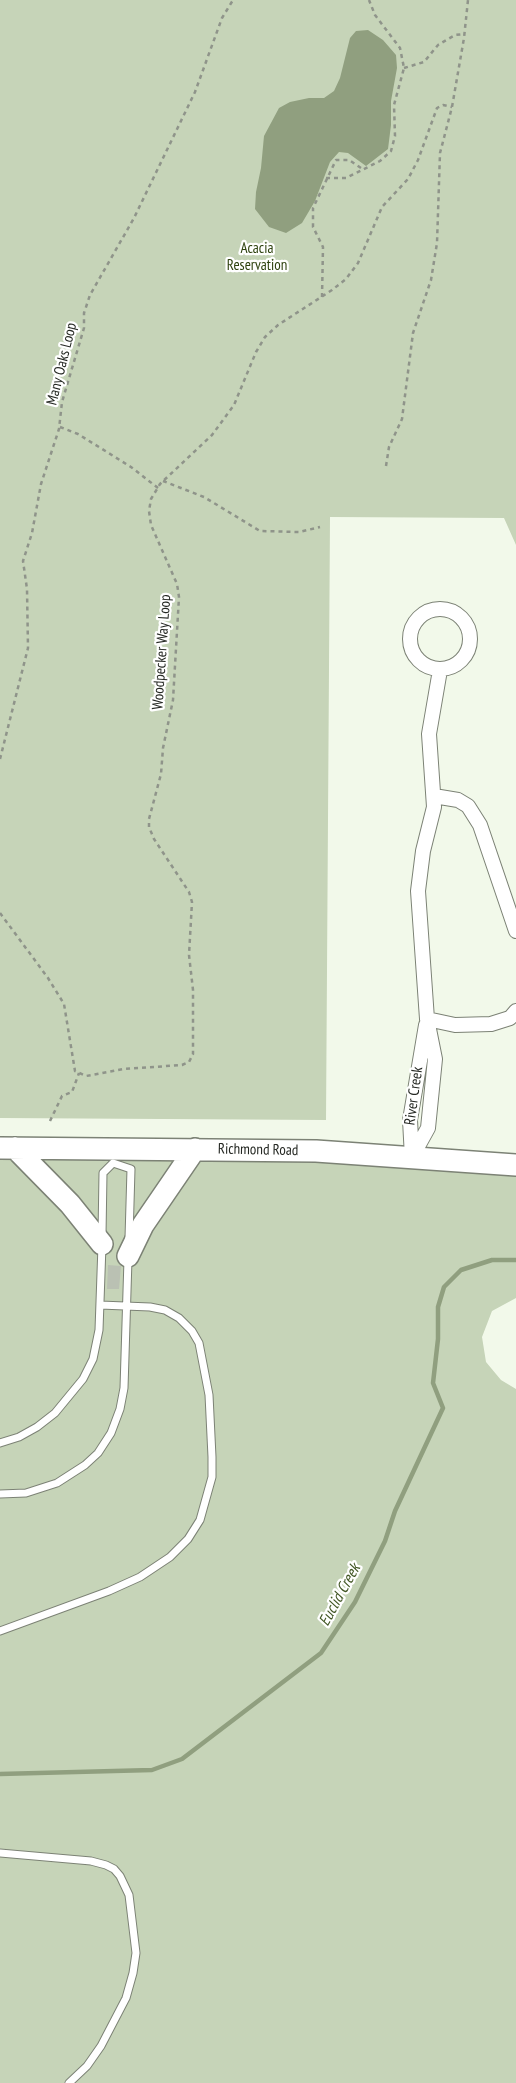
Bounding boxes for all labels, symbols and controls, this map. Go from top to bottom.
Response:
park label: Acacia Reservation [227,240,287,275]
street label: Many Oaks Loop [43,321,81,407]
street label: Woodpecker Way Loop [149,594,175,710]
street label: River Creek [401,1066,427,1126]
street label: Richmond Road [218,1140,298,1160]
water label: Euclid Creek [315,1561,365,1629]

